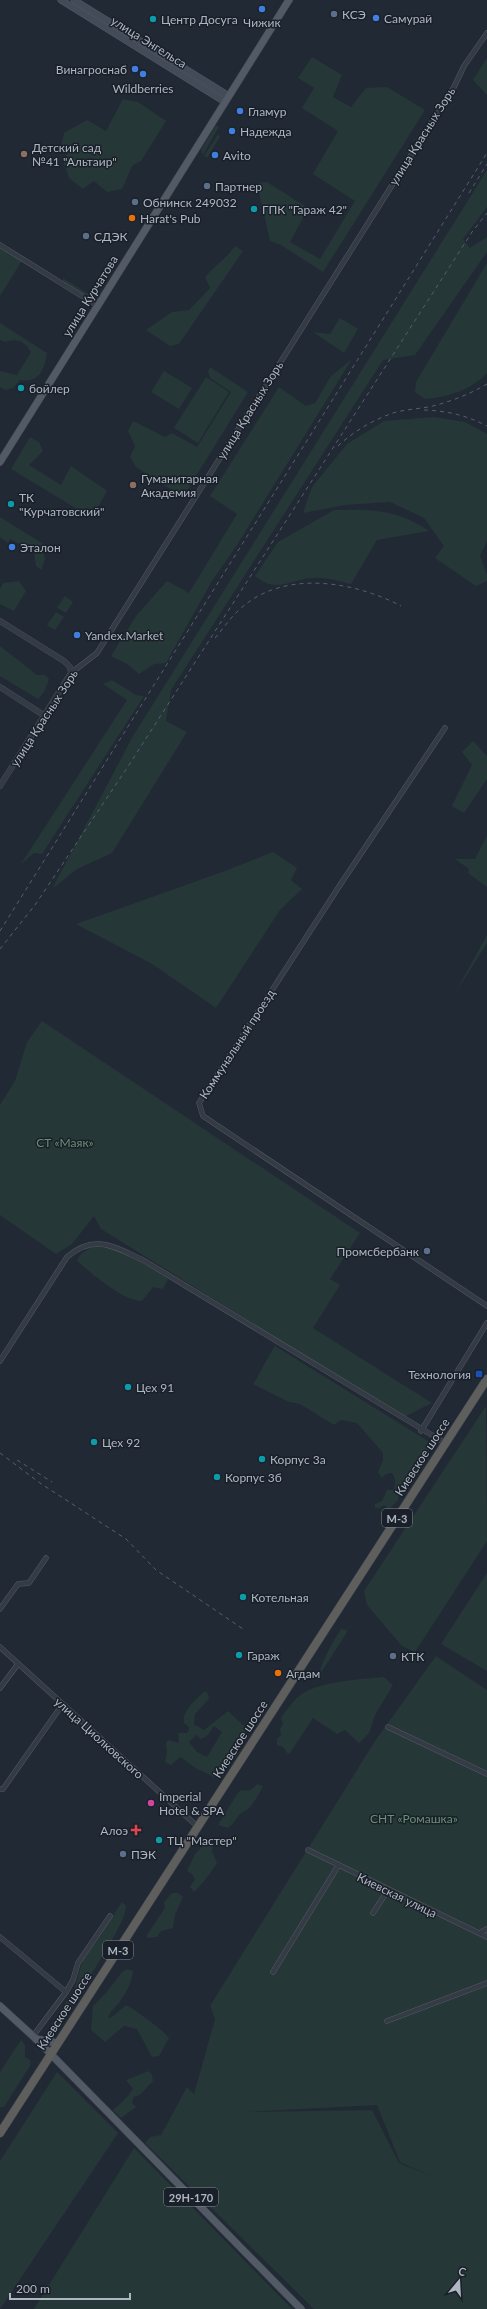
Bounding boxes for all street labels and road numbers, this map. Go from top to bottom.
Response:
street label: улица Энгельса [109,13,189,71]
street label: улица Красных Зорь [386,84,458,188]
street label: улица Курчатова [59,253,121,339]
street label: улица Красных Зорь [214,358,286,462]
street label: улица Красных Зорь [7,666,81,769]
street label: Коммунальный проезд [196,986,278,1102]
street label: Киевское шоссе [391,1415,453,1499]
road number: М-3 [382,1509,412,1527]
street label: улица Циолковского [51,1694,147,1782]
street label: Киевское шоссе [209,1697,271,1781]
street label: Киевская улица [355,1869,439,1921]
road number: М-3 [103,1941,133,1959]
street label: Киевское шоссе [33,1969,95,2053]
road number: 29Н-170 [164,2188,218,2206]

